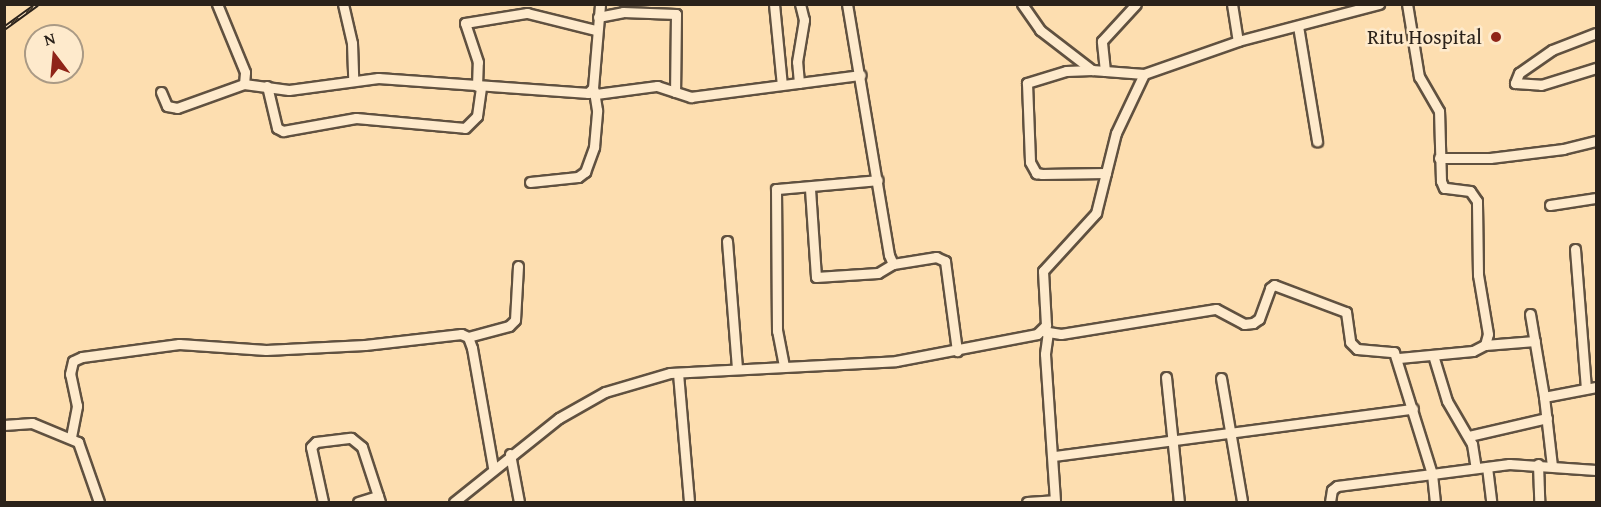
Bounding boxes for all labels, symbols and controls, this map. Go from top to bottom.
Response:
north arrow [24,24,84,84]
place label: Ritu Hospital [1367,24,1482,50]
text: N [41,26,58,52]
marker: Ritu Hospital [1487,28,1505,46]

